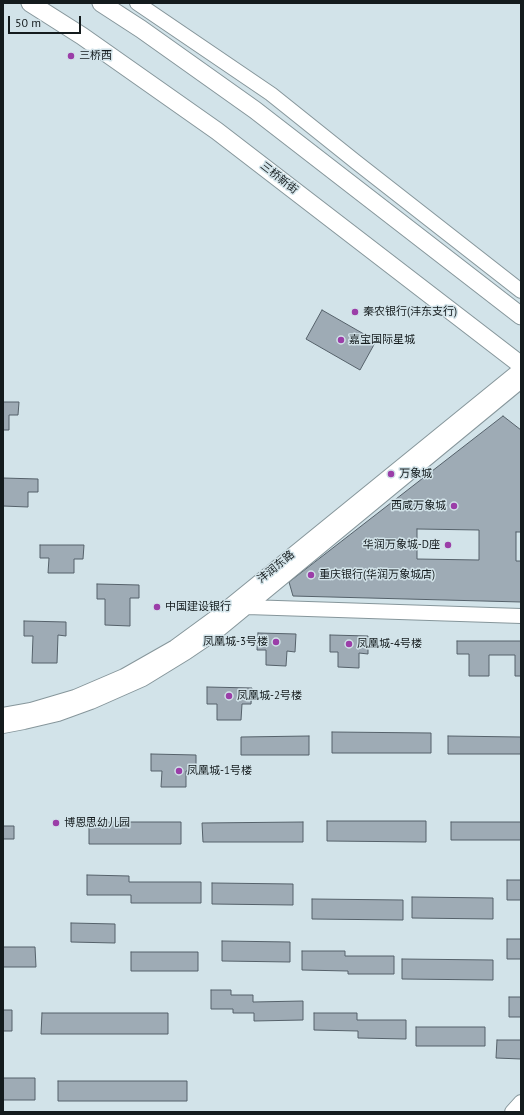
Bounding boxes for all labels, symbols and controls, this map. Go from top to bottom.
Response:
scale bar [10,8,83,34]
text: 50 m [15,15,41,30]
place label: 三桥西 [79,49,112,63]
marker: 三桥西 [66,51,76,61]
street label: 三桥新街 [258,159,300,197]
place label: 秦农银行(沣东支行) [363,305,457,319]
marker: 秦农银行(沣东支行) [350,307,360,317]
place label: 嘉宝国际星城 [349,333,415,347]
marker: 嘉宝国际星城 [336,335,346,345]
place label: 万象城 [399,467,432,481]
marker: 万象城 [386,469,396,479]
place label: 西咸万象城 [391,499,446,513]
marker: 西咸万象城 [449,501,459,511]
place label: 华润万象城-D座 [363,538,440,552]
marker: 华润万象城-D座 [443,540,453,550]
street label: 沣润东路 [255,548,297,586]
place label: 重庆银行(华润万象城店) [319,568,435,582]
marker: 重庆银行(华润万象城店) [306,570,316,580]
place label: 中国建设银行 [165,600,231,614]
marker: 中国建设银行 [152,602,162,612]
place label: 凤凰城-3号楼 [203,635,268,649]
marker: 凤凰城-3号楼 [271,637,281,647]
place label: 凤凰城-4号楼 [357,637,422,651]
marker: 凤凰城-4号楼 [344,639,354,649]
place label: 凤凰城-2号楼 [237,689,302,703]
marker: 凤凰城-2号楼 [224,691,234,701]
place label: 凤凰城-1号楼 [187,764,252,778]
marker: 凤凰城-1号楼 [174,766,184,776]
place label: 博恩思幼儿园 [64,816,130,830]
marker: 博恩思幼儿园 [51,818,61,828]

